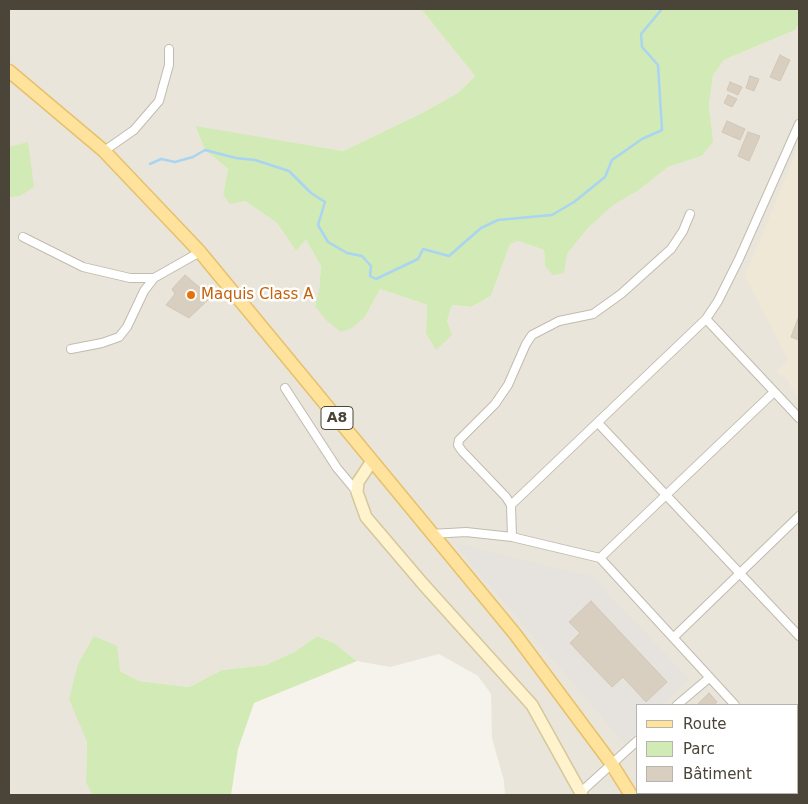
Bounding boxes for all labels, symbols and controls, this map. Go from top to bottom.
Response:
place label: Maquis Class A [201,286,313,304]
marker: Maquis Class A [185,289,197,301]
road number: A8 [321,406,353,429]
legend [636,704,798,794]
text: Route [683,715,727,733]
text: Parc [683,740,715,758]
text: Bâtiment [683,765,752,783]

